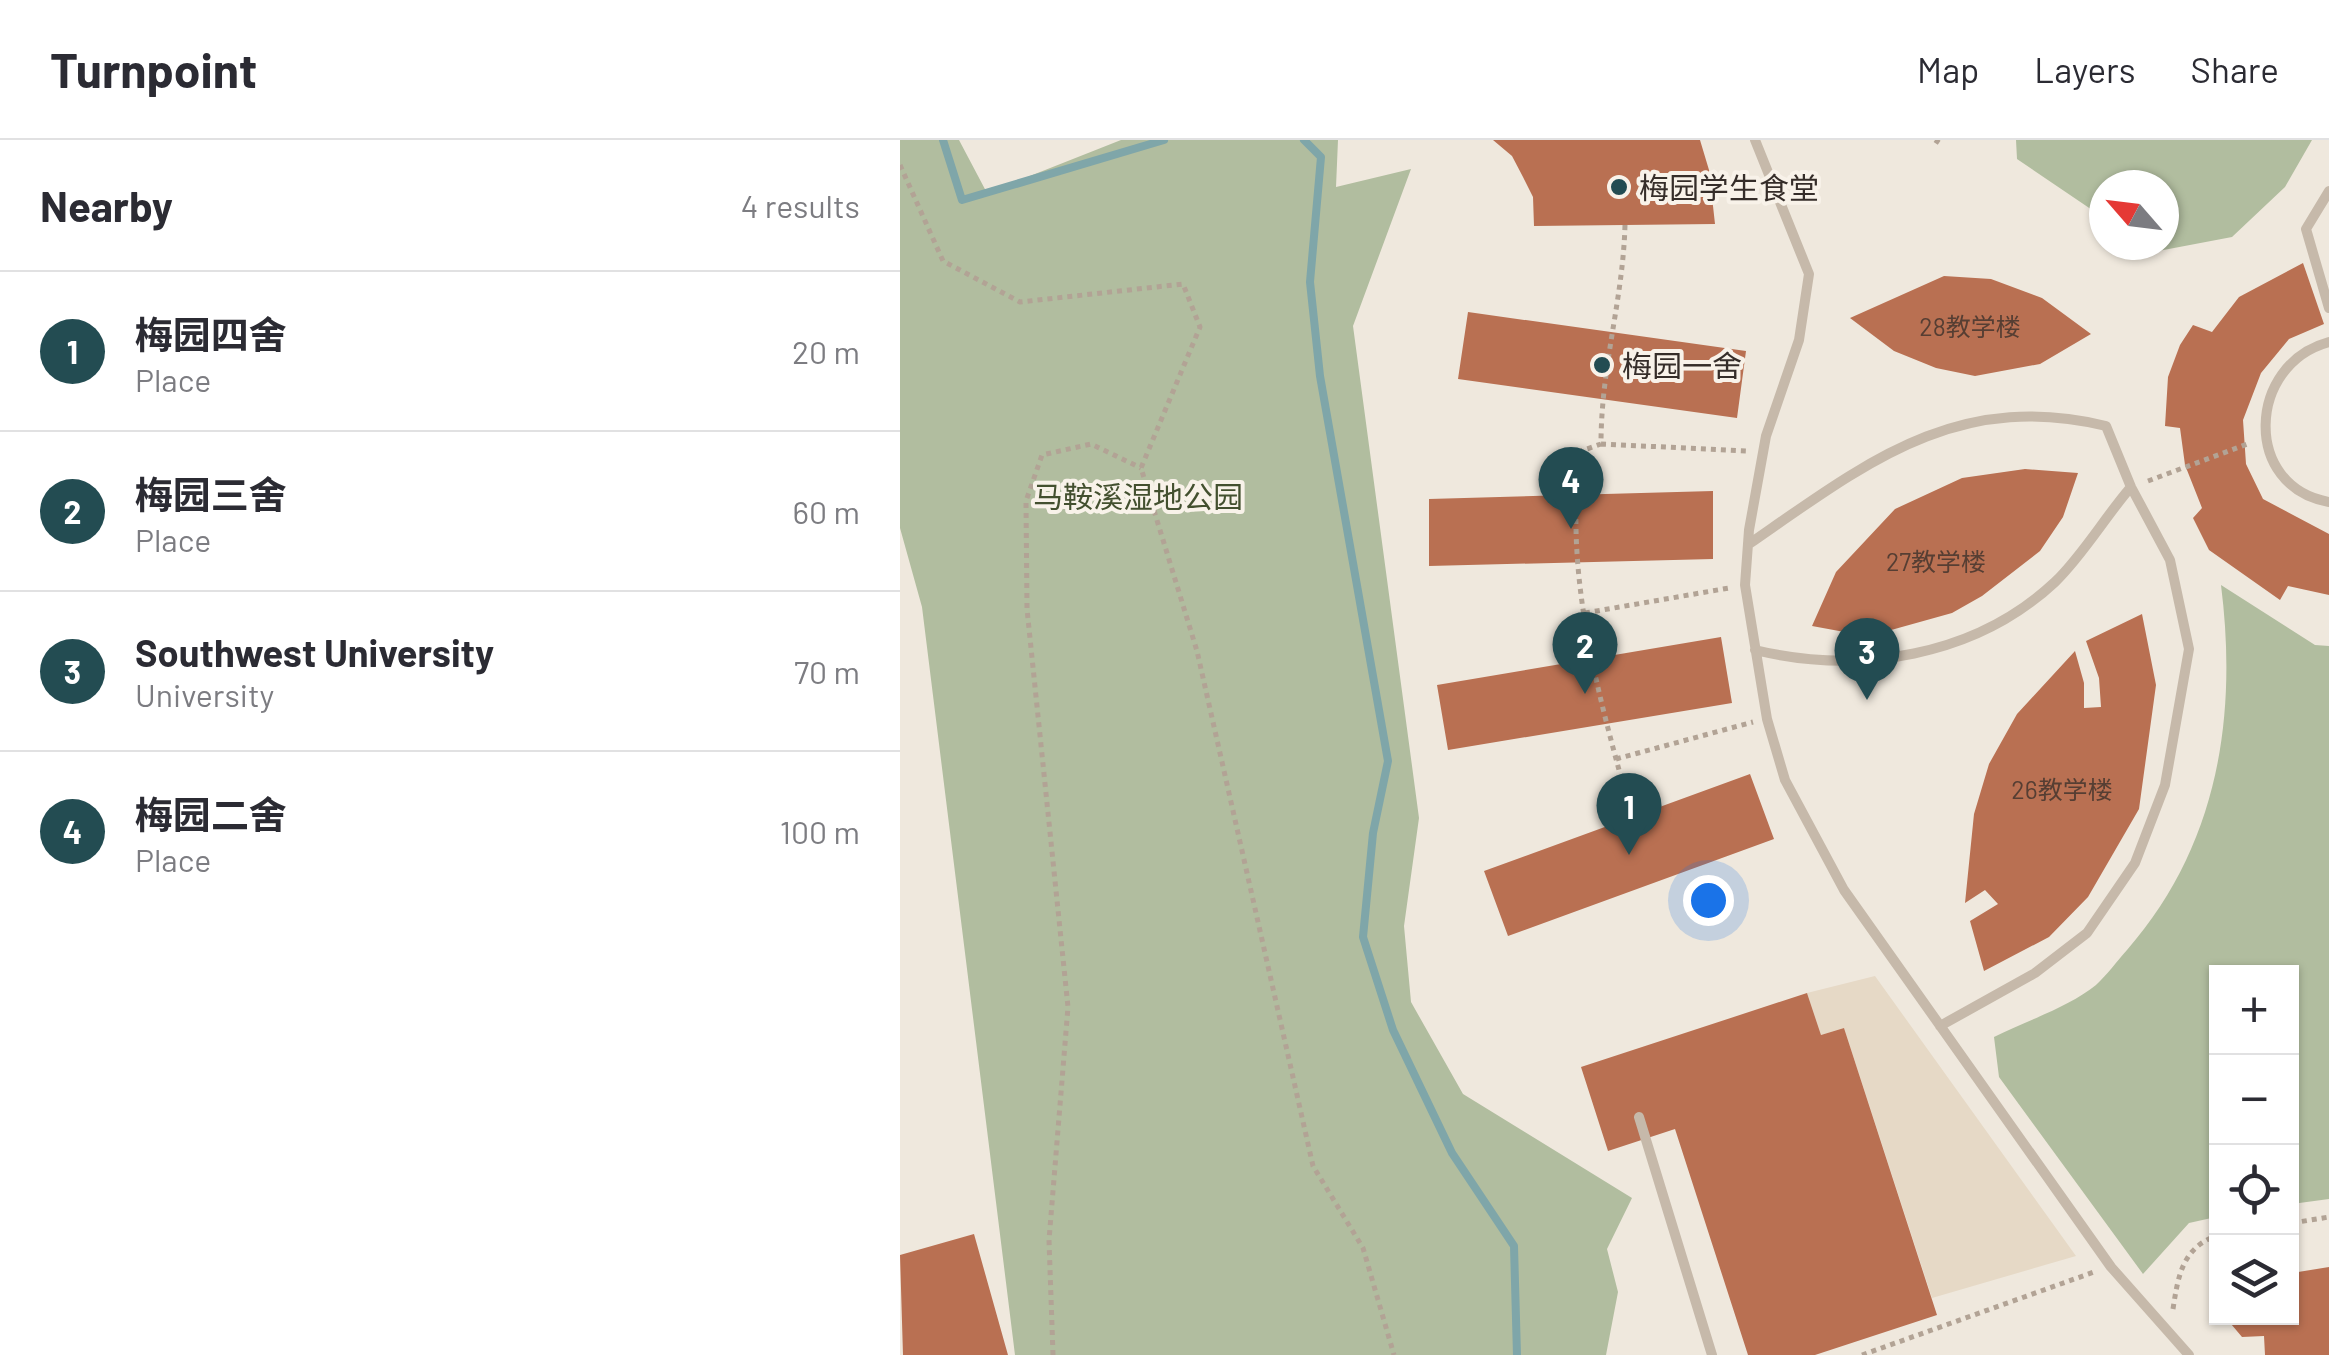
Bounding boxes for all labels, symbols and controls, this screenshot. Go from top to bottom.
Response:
text: Turnpoint [50,40,257,98]
text: Map [1917,48,1979,90]
text: Layers [2034,48,2136,90]
text: Share [2191,48,2279,90]
place label: 梅园学生食堂 [1639,169,1819,205]
north arrow [2089,170,2179,260]
marker: 梅园学生食堂 [1608,176,1630,198]
text: Nearby [40,180,173,230]
text: 4 results [741,186,860,224]
text: 梅园四舍 [135,311,287,357]
house number: 28教学楼 [1919,311,2021,341]
text: 1 [67,332,78,370]
text: 20 m [792,332,860,370]
place label: 梅园一舍 [1622,347,1742,383]
marker: 梅园一舍 [1591,354,1613,376]
text: Place [135,360,211,398]
pin: 4 [1538,446,1604,529]
text: 梅园三舍 [135,471,287,517]
park label: 马鞍溪湿地公园 [1033,478,1243,514]
text: 2 [64,492,81,530]
text: 60 m [793,492,860,530]
text: Place [135,520,211,558]
house number: 27教学楼 [1886,546,1986,576]
pin: 2 [1552,612,1618,694]
pin: 3 [1834,618,1900,700]
text: Southwest University [135,629,494,675]
text: 3 [64,652,81,690]
text: 70 m [794,652,860,690]
text: University [135,675,274,713]
pin: 1 [1596,772,1662,855]
house number: 26教学楼 [2011,774,2113,804]
text: 梅园二舍 [135,791,287,837]
text: 4 [63,812,82,850]
text: 100 m [780,812,860,850]
text: Place [135,840,211,878]
your location [1683,875,1734,926]
map controls [2209,965,2299,1325]
button: + [2209,965,2299,1055]
button: − [2209,1055,2299,1145]
button: locate [2209,1145,2299,1235]
button: layers [2209,1235,2299,1325]

